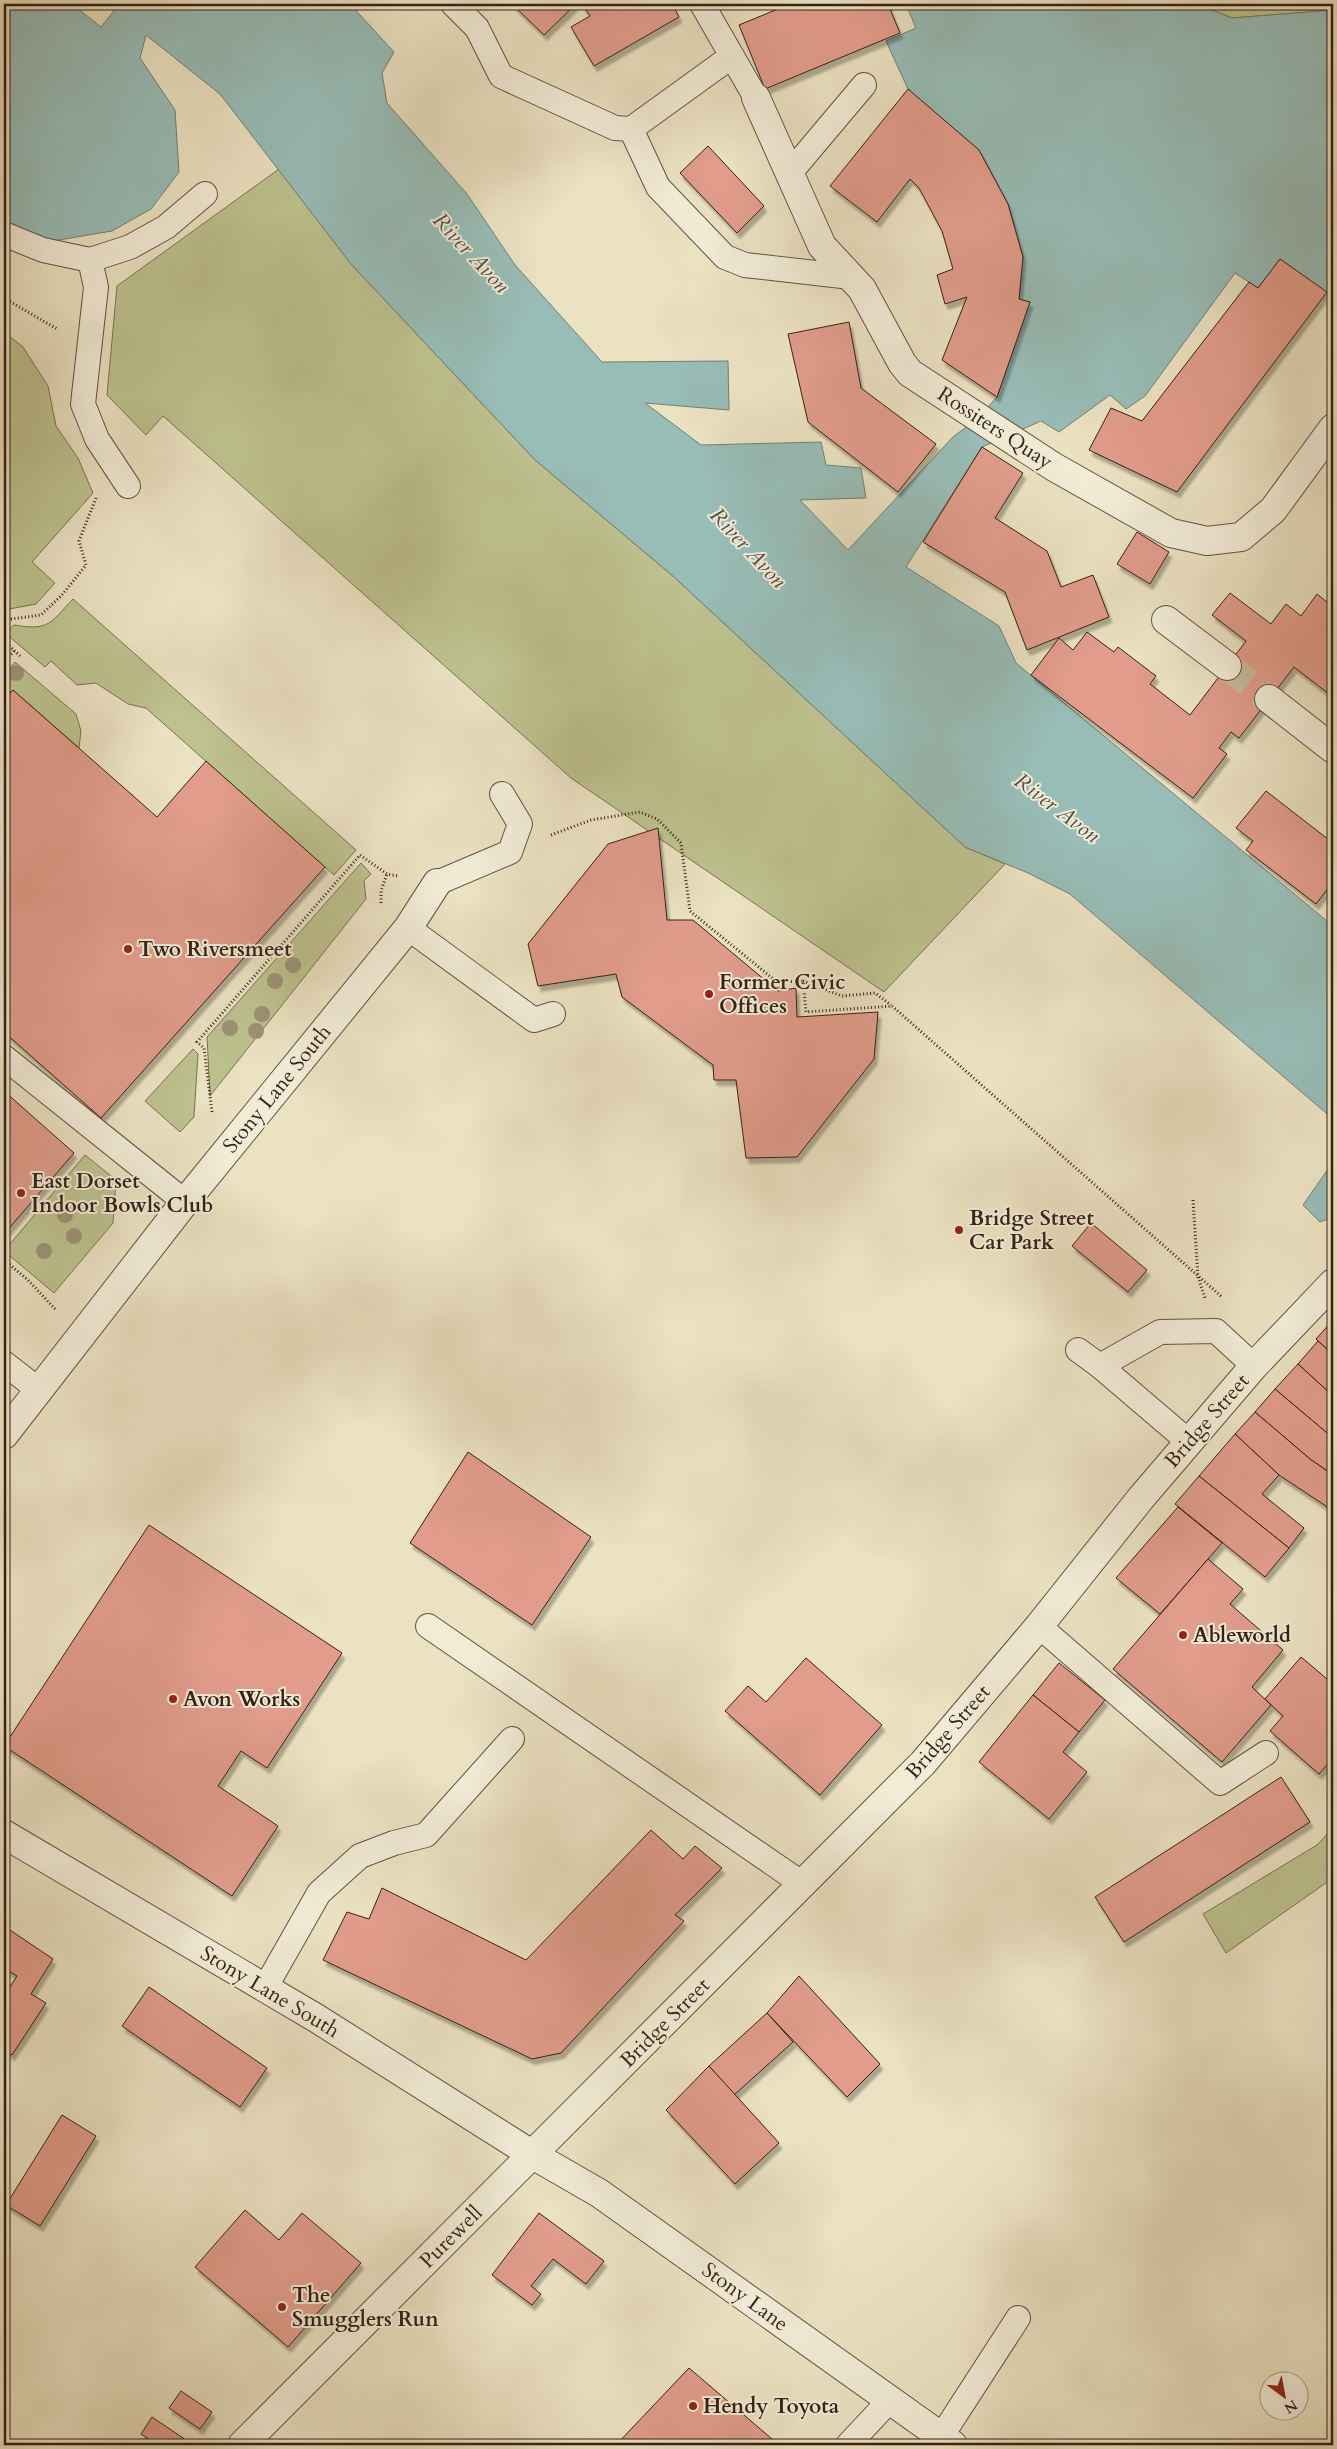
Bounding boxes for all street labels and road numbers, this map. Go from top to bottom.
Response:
street label: Rossiters Quay [932,380,1058,476]
street label: Stony Lane South [216,1018,338,1159]
street label: Bridge Street [1158,1367,1256,1474]
street label: Bridge Street [899,1678,997,1785]
street label: Stony Lane South [195,1939,345,2045]
street label: Bridge Street [614,1971,717,2074]
street label: Purewell [413,2199,489,2275]
street label: Stony Lane [696,2256,794,2338]

